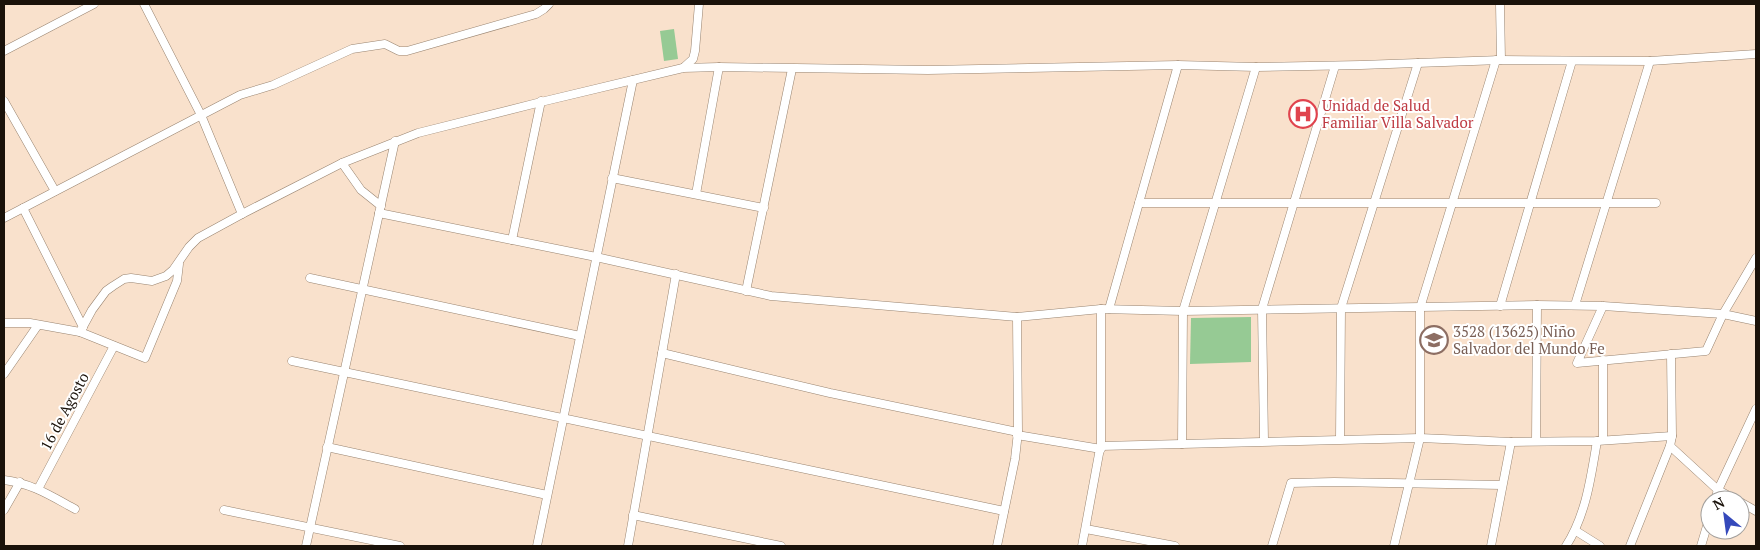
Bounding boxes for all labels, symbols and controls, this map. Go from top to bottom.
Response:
place label: Unidad de Salud Familiar Villa Salvador [1322,95,1474,132]
hospital icon: Unidad de Salud Familiar Villa Salvador [1288,99,1318,129]
place label: 3528 (13625) Niño Salvador del Mundo Fe [1453,321,1605,358]
school or university icon: 3528 (13625) Niño Salvador del Mundo Fe [1419,325,1449,355]
street label: 16 de Agosto [35,369,93,453]
north arrow [1700,490,1750,540]
text: N [1709,492,1728,514]

